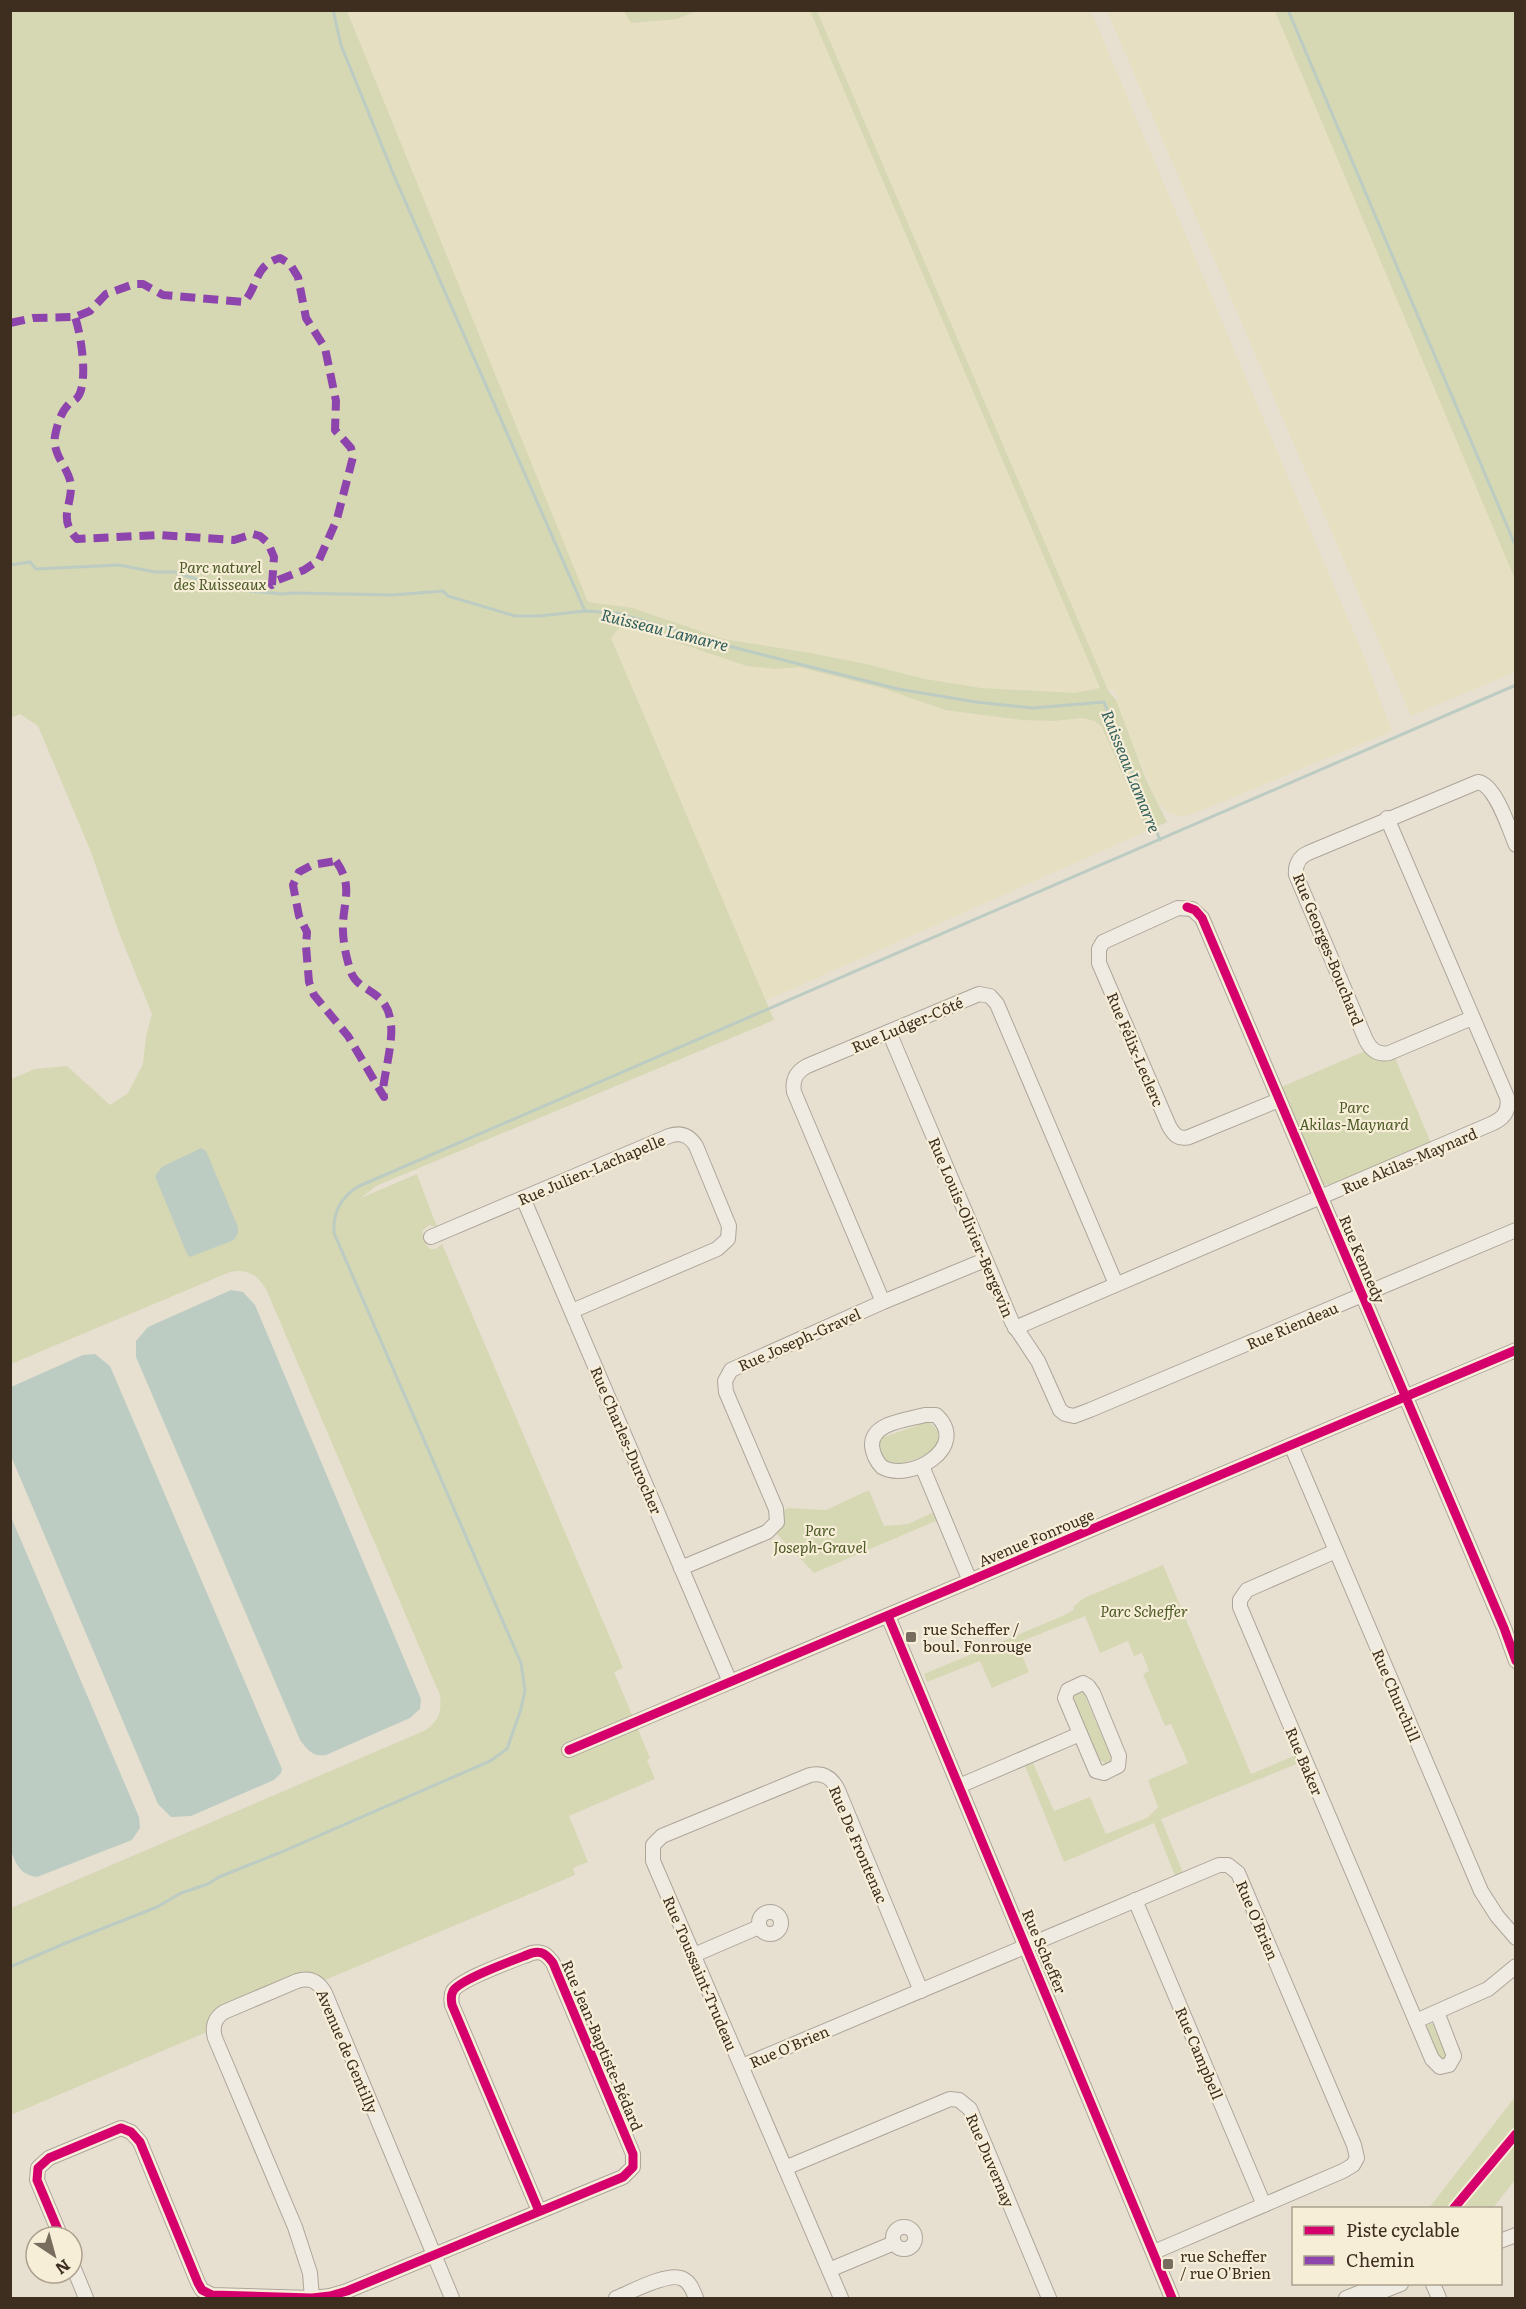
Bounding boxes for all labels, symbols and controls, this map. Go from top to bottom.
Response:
park label: Parc naturel des Ruisseaux [173,555,267,595]
water label: Ruisseau Lamarre [599,602,731,656]
water label: Ruisseau Lamarre [1096,706,1168,836]
street label: Rue Georges-Bouchard [1288,869,1370,1029]
street label: Rue Félix-Leclerc [1102,988,1171,1110]
street label: Rue Ludger-Côté [848,990,967,1058]
park label: Parc Akilas-Maynard [1299,1095,1409,1135]
street label: Rue Akilas-Maynard [1338,1121,1480,1199]
street label: Rue Julien-Lachapelle [514,1127,668,1210]
street label: Rue Louis-Olivier-Bergevin [923,1133,1021,1321]
street label: Rue Kennedy [1334,1211,1392,1307]
street label: Rue Riendeau [1242,1295,1342,1355]
street label: Rue Joseph-Gravel [734,1302,864,1376]
street label: Rue Charles-Durocher [585,1362,669,1518]
street label: Avenue Fonrouge [975,1502,1098,1572]
park label: Parc Joseph-Gravel [773,1518,867,1558]
park label: Parc Scheffer [1100,1599,1188,1622]
place label: rue Scheffer / boul. Fonrouge [923,1617,1032,1657]
marker: rue Scheffer / boul. Fonrouge [904,1630,918,1644]
street label: Rue Churchill [1367,1645,1427,1745]
street label: Rue Baker [1280,1723,1330,1799]
street label: Rue De Frontenac [824,1782,894,1907]
street label: Rue O'Brien [1231,1877,1285,1964]
street label: Rue Toussaint-Trudeau [658,1892,744,2055]
street label: Rue Scheffer [1017,1905,1073,1997]
street label: Rue Jean-Baptiste-Bédard [557,1956,649,2134]
street label: Avenue de Gentilly [311,1985,385,2117]
street label: Rue Campbell [1170,2003,1230,2103]
street label: Rue O'Brien [746,2019,833,2073]
street label: Rue Duvernay [961,2109,1021,2211]
legend [1292,2207,1502,2285]
text: Piste cyclable [1346,2216,1460,2243]
north arrow [24,2225,84,2285]
place label: rue Scheffer / rue O'Brien [1180,2244,1271,2284]
text: Chemin [1346,2246,1415,2273]
text: N [51,2254,76,2282]
marker: rue Scheffer / rue O'Brien [1161,2257,1175,2271]

